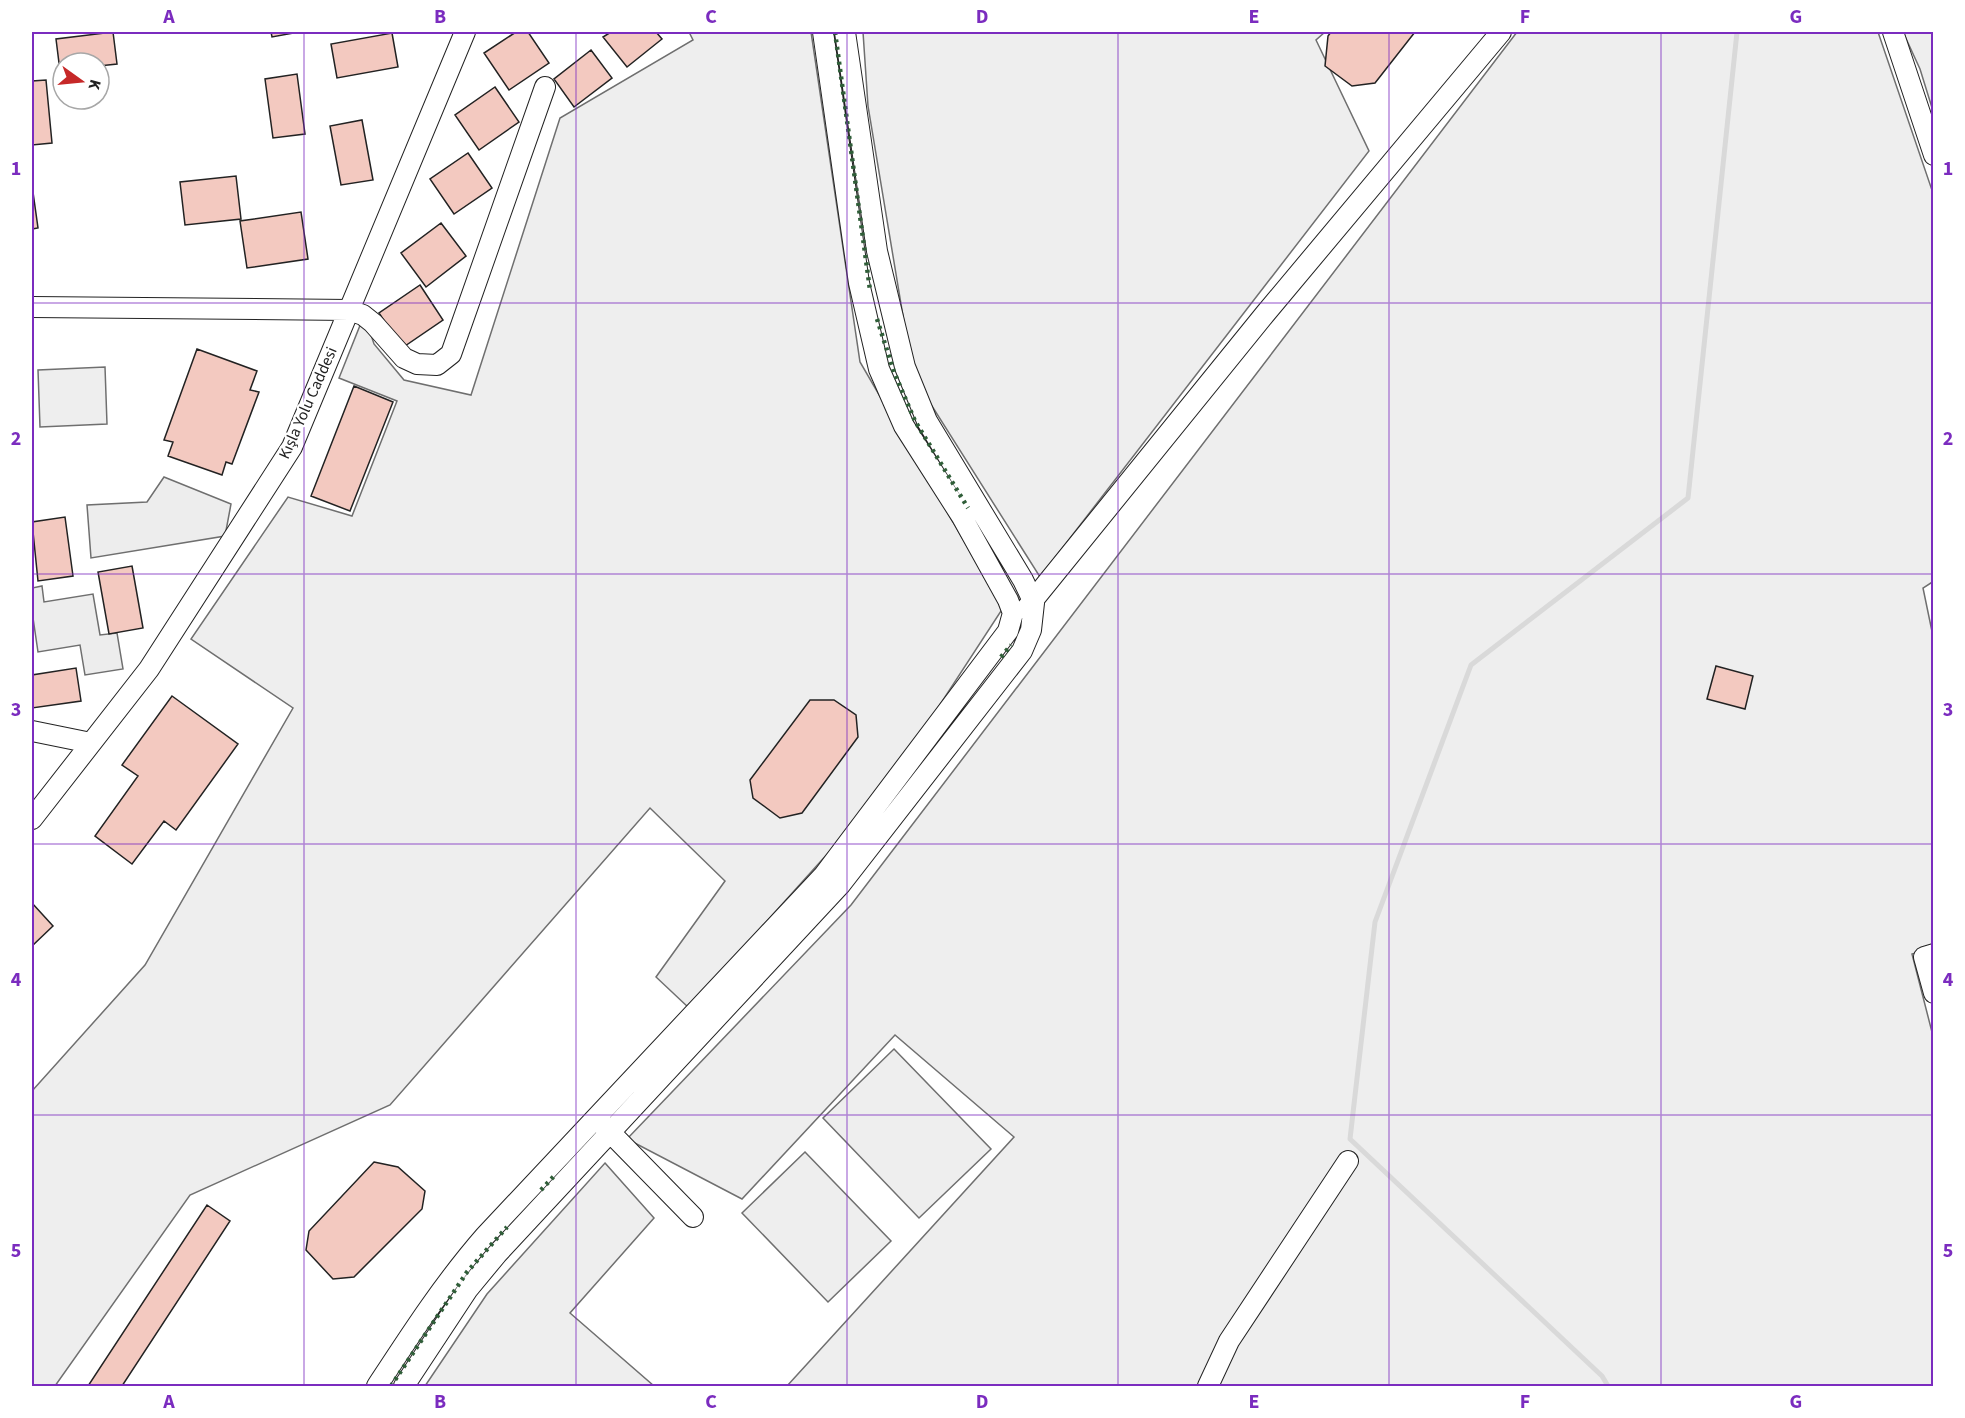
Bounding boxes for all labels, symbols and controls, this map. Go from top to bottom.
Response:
text: A [162,3,175,31]
text: B [434,3,446,31]
text: C [705,3,717,31]
text: D [976,3,988,31]
text: E [1249,3,1259,31]
text: F [1520,3,1530,31]
text: G [1790,3,1802,31]
north arrow [51,51,111,111]
text: K [83,77,106,92]
text: 1 [11,155,21,183]
text: 1 [1943,155,1953,183]
street label: Kışla Yolu Caddesi [273,344,343,462]
text: 2 [11,425,21,453]
text: 2 [1943,425,1953,453]
text: 3 [11,696,21,724]
text: 3 [1943,696,1953,724]
text: 4 [11,966,22,994]
text: 4 [1943,966,1954,994]
text: 5 [11,1237,21,1265]
text: 5 [1943,1237,1953,1265]
text: A [162,1388,175,1416]
text: B [434,1388,446,1416]
text: C [705,1388,717,1416]
text: D [976,1388,988,1416]
text: E [1249,1388,1259,1416]
text: F [1520,1388,1530,1416]
text: G [1790,1388,1802,1416]

